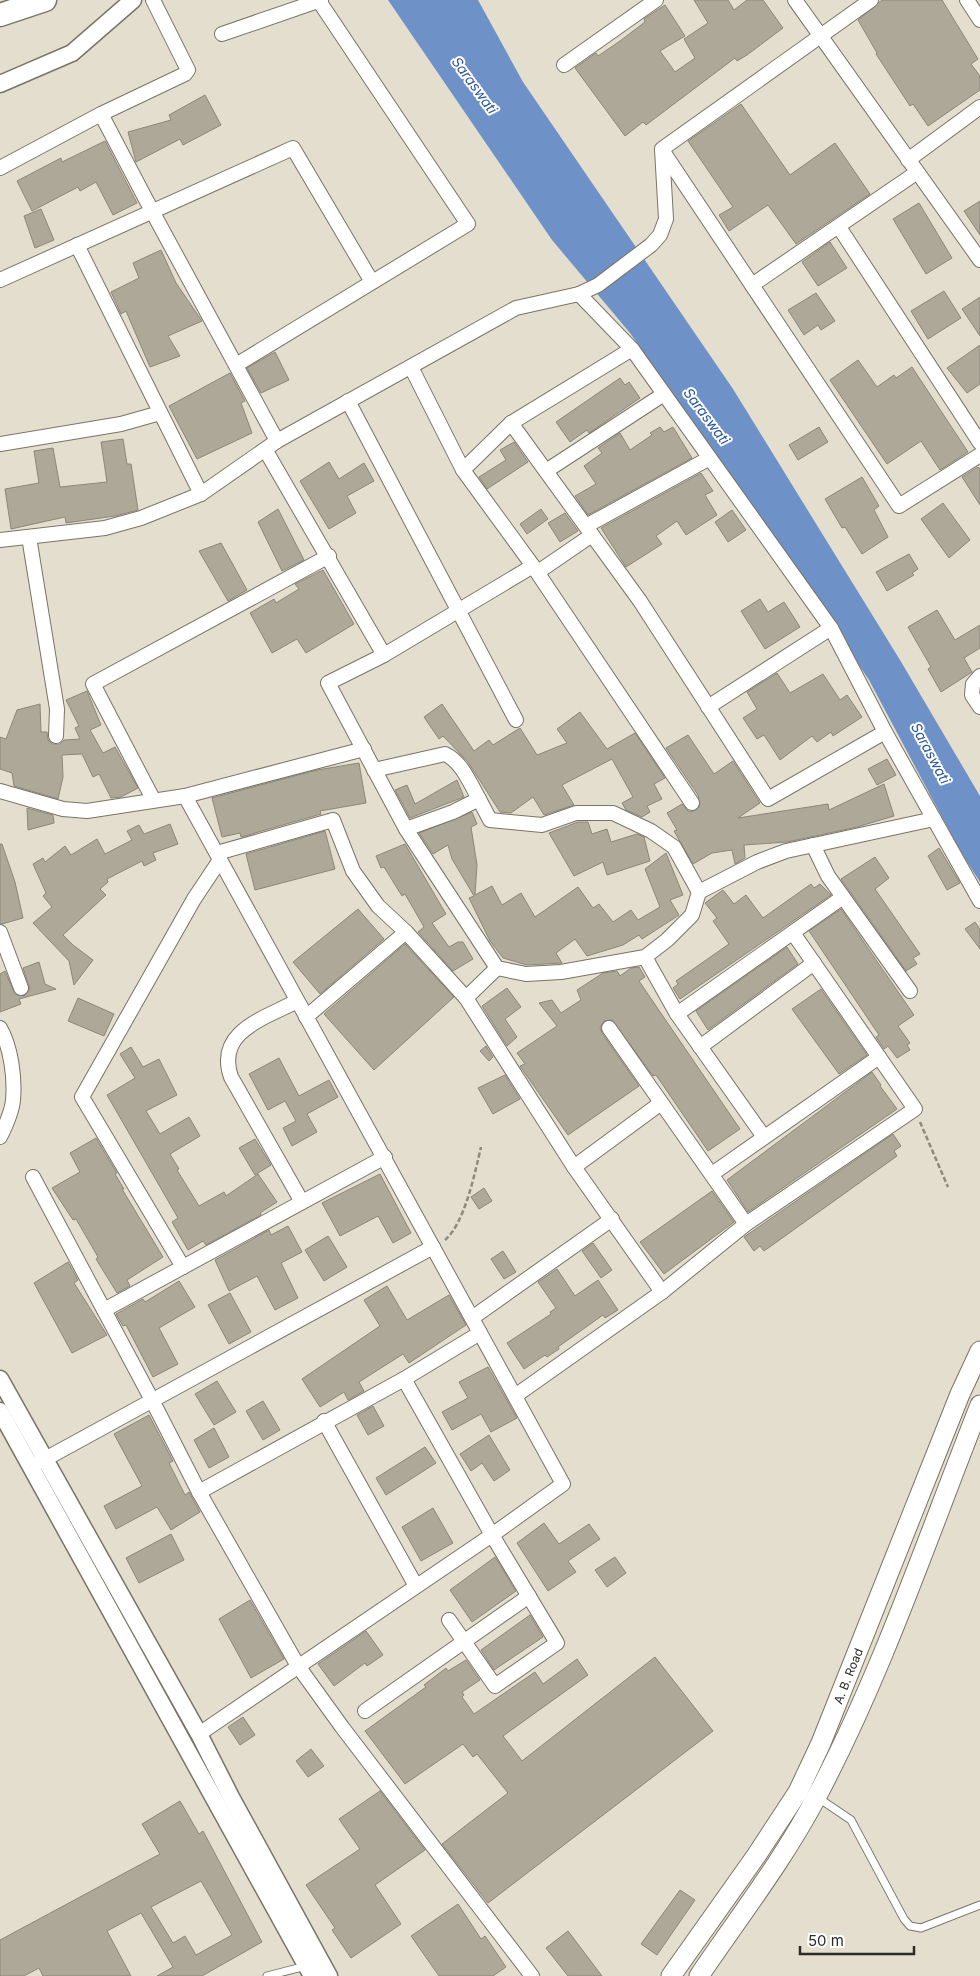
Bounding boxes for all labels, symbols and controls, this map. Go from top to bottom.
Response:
water label: Saraswati [449,53,502,117]
water label: Saraswati [680,384,734,448]
water label: Saraswati [908,720,954,787]
street label: A. B. Road [830,1646,866,1706]
scale bar [800,1924,914,1956]
text: 50 m [808,1931,844,1950]

